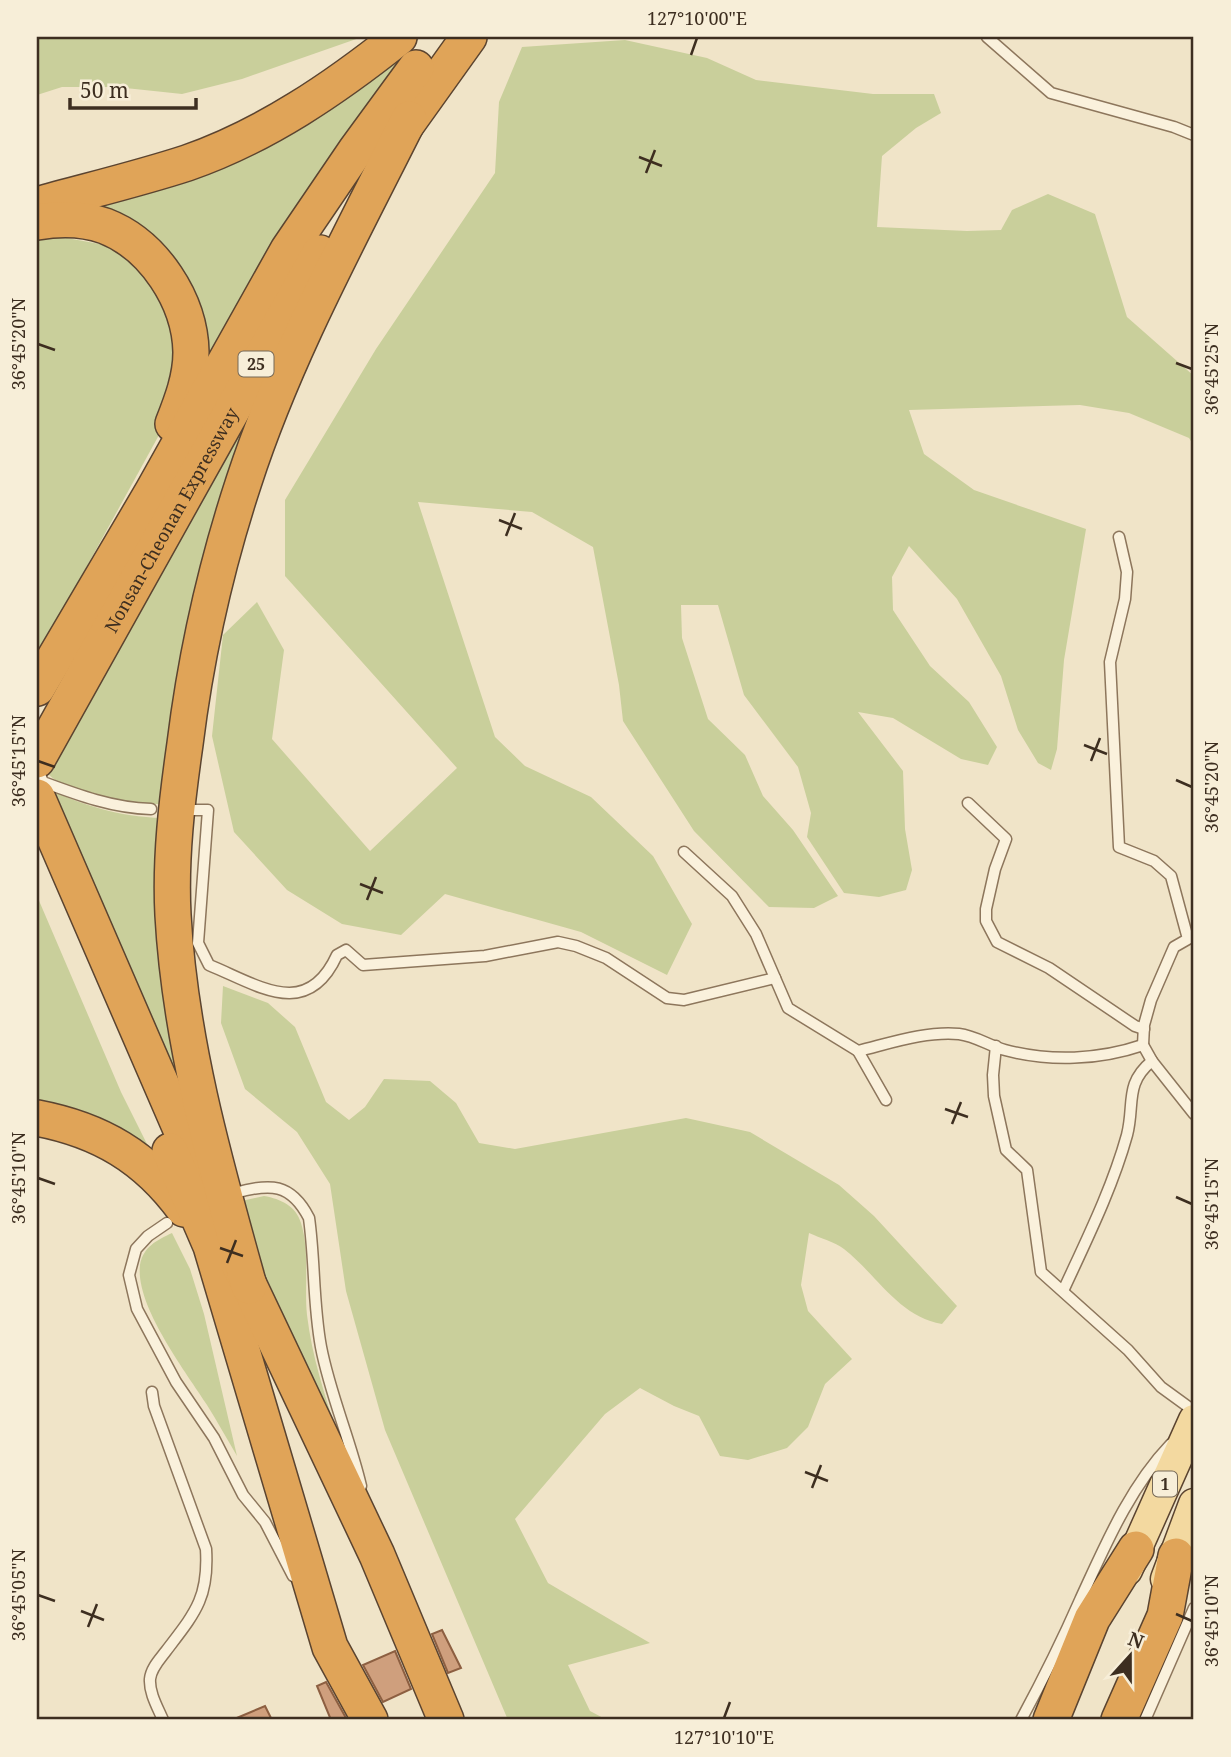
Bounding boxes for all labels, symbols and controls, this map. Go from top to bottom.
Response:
text: 127°10'00"E [647,6,747,30]
scale bar [70,66,196,110]
text: 50 m [80,76,129,104]
text: 36°45'20"N [6,297,30,390]
text: 36°45'25"N [1199,322,1223,415]
road number: 25 [238,352,274,376]
street label: Nonsan-Cheonan Expressway [99,402,244,637]
text: 36°45'15"N [6,714,30,807]
text: 36°45'20"N [1199,740,1223,833]
text: 36°45'10"N [6,1131,30,1224]
text: 36°45'15"N [1199,1157,1223,1250]
road number: 1 [1153,1472,1177,1496]
text: 36°45'05"N [6,1548,30,1641]
text: 36°45'10"N [1199,1574,1223,1667]
north arrow [1094,1620,1164,1690]
text: N [1124,1625,1148,1655]
text: 127°10'10"E [674,1725,774,1749]

